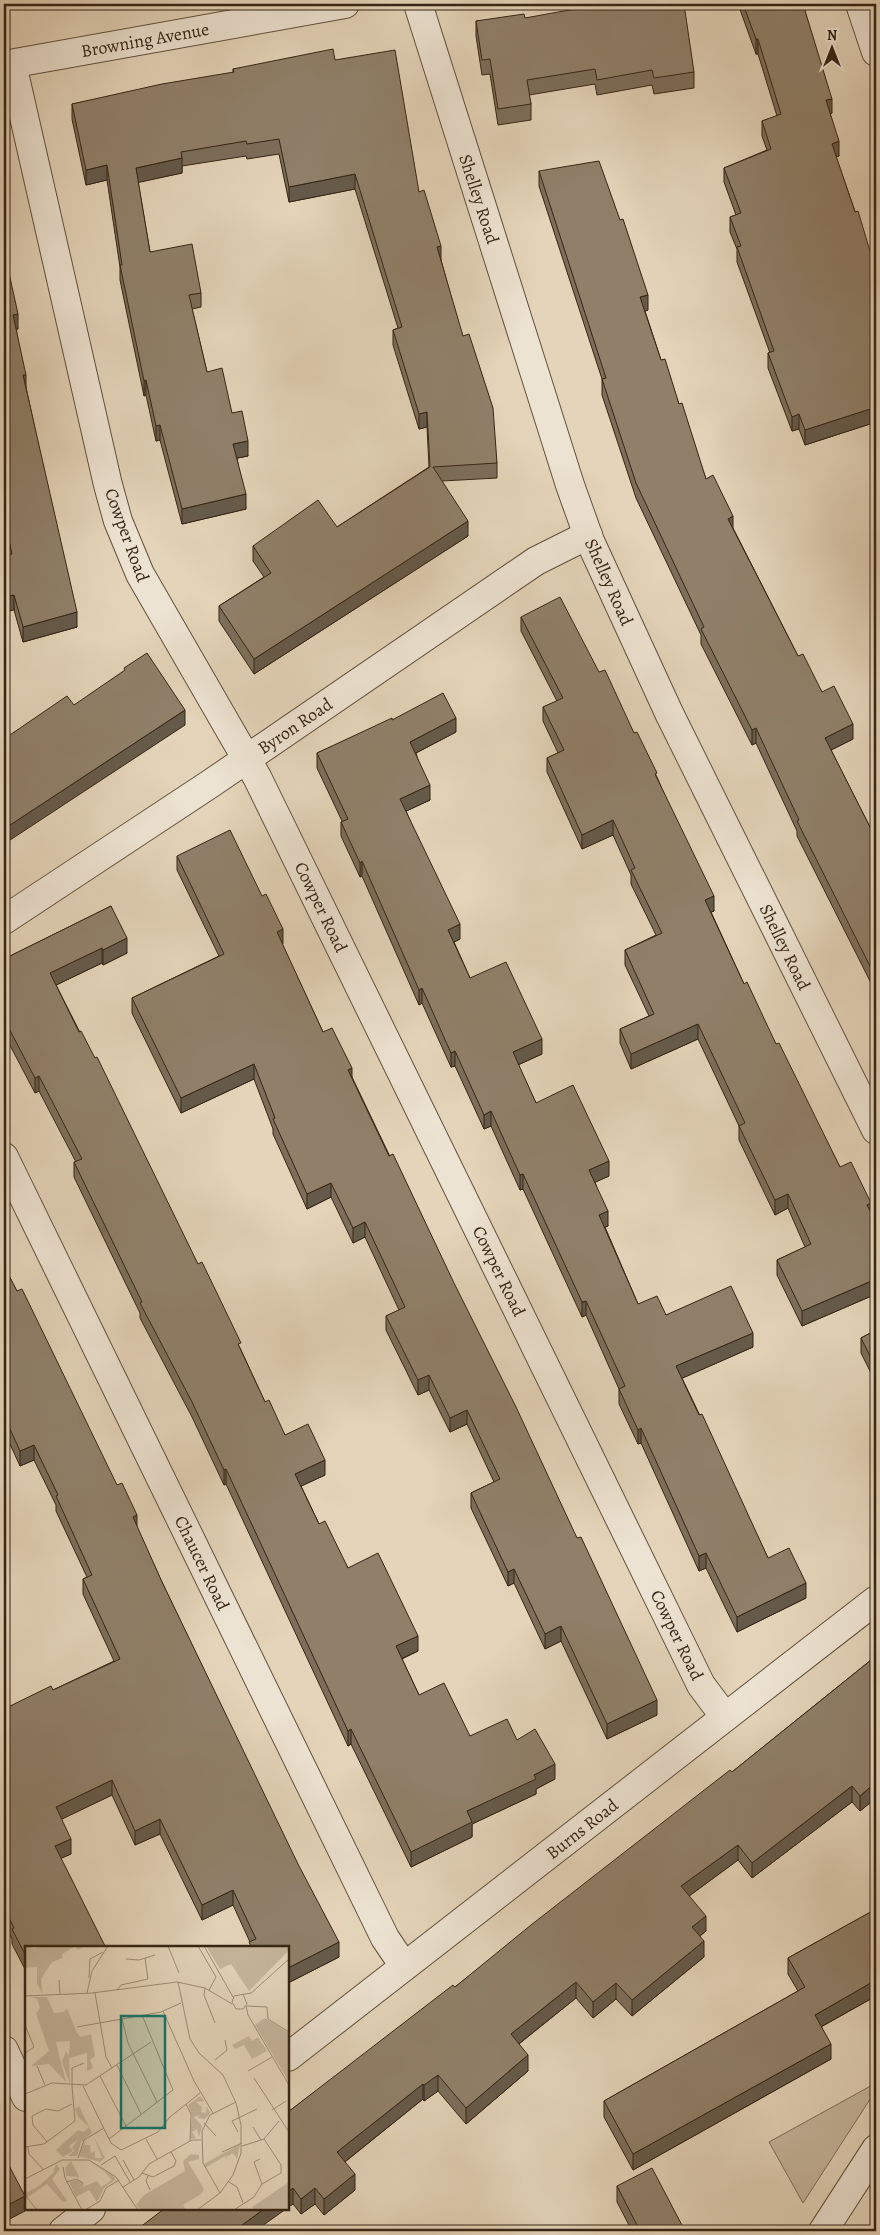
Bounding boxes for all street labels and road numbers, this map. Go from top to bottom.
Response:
street label: Browning Avenue [79,17,211,63]
street label: Shelley Road [453,151,505,247]
street label: Cowper Road [99,485,155,585]
street label: Shelley Road [579,535,639,630]
street label: Byron Road [253,692,337,760]
street label: Cowper Road [289,858,353,956]
street label: Shelley Road [754,900,816,994]
street label: Cowper Road [467,1222,531,1320]
street label: Chaucer Road [169,1512,235,1615]
street label: Cowper Road [645,1586,709,1684]
street label: Burns Road [541,1793,623,1865]

